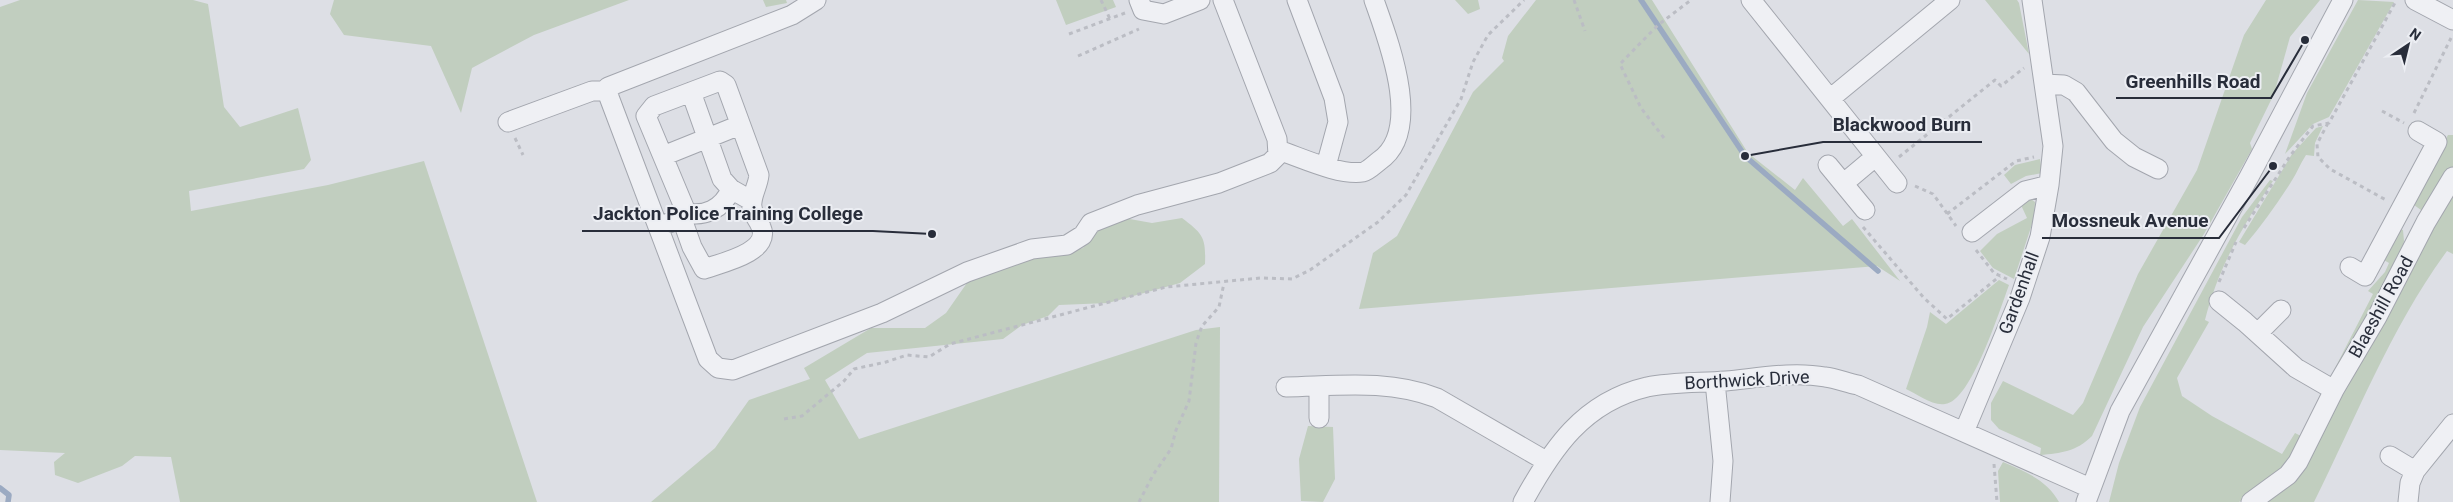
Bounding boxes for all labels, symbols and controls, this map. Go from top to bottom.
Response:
north arrow [2383,20,2433,70]
text: N [2407,25,2424,44]
callout: Greenhills Road [2116,64,2271,98]
text: Greenhills Road [2126,70,2260,93]
callout: Blackwood Burn [1823,108,1982,142]
text: Blackwood Burn [1833,113,1971,136]
callout: Jackton Police Training College [582,197,873,231]
text: Jackton Police Training College [593,202,863,225]
callout: Mossneuk Avenue [2042,204,2219,238]
text: Mossneuk Avenue [2052,209,2208,232]
street label: Gardenhall [1994,249,2043,337]
street label: Blaeshill Road [2344,252,2417,361]
street label: Borthwick Drive [1684,366,1810,393]

